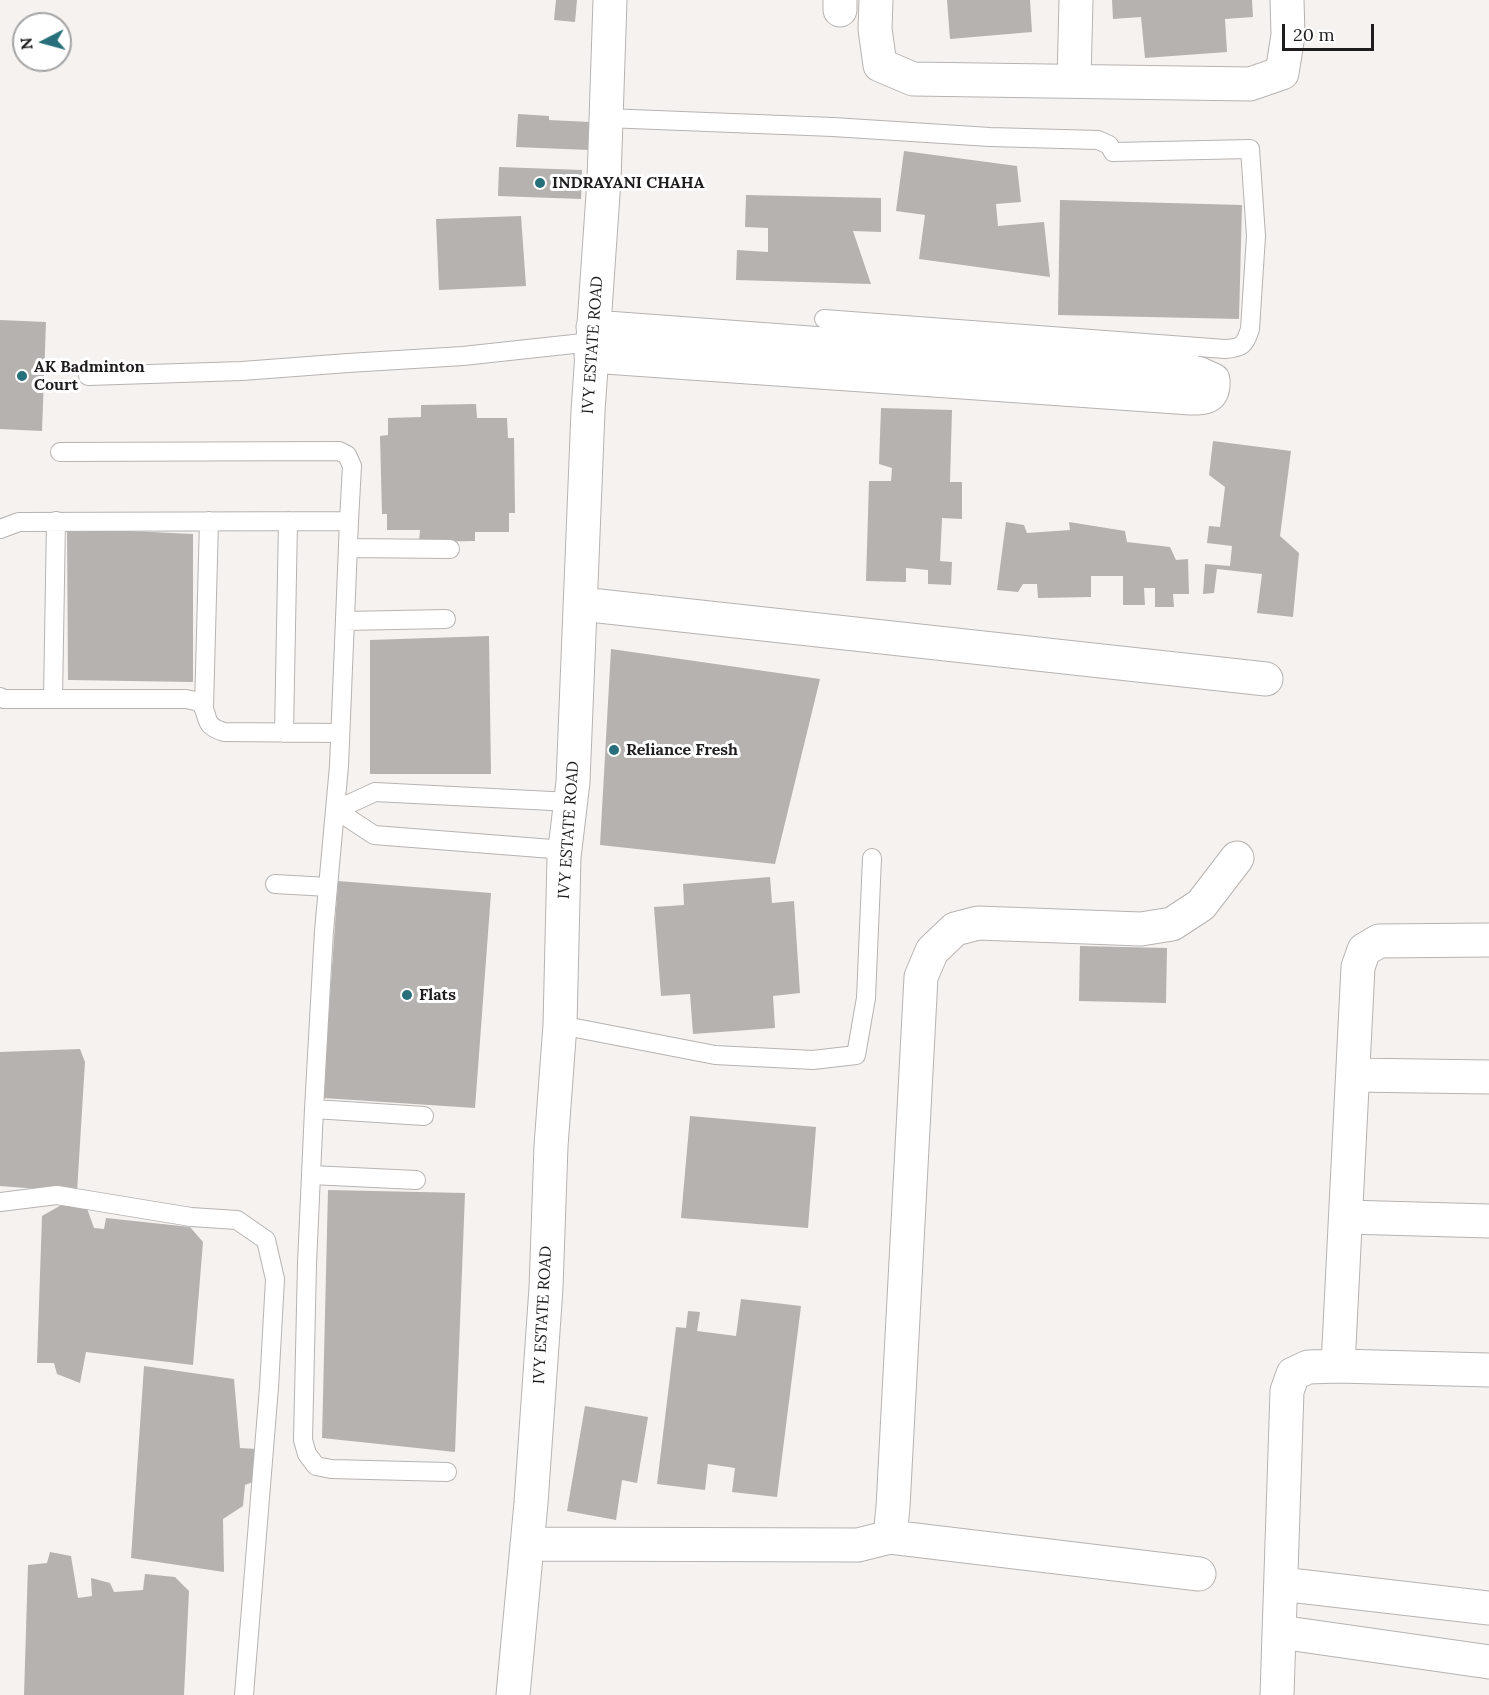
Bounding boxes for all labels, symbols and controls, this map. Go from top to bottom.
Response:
north arrow [12,12,72,72]
scale bar [1285,12,1376,50]
text: 20 m [1293,23,1335,46]
text: N [15,36,37,51]
place label: INDRAYANI CHAHA [552,173,704,193]
marker: INDRAYANI CHAHA [533,176,547,190]
street label: IVY ESTATE ROAD [579,275,607,415]
place label: AK Badminton Court [34,357,145,395]
marker: AK Badminton Court [15,369,29,383]
place label: Reliance Fresh [626,740,738,760]
marker: Reliance Fresh [607,743,621,757]
street label: IVY ESTATE ROAD [555,760,583,900]
place label: Flats [419,985,456,1005]
marker: Flats [400,988,414,1002]
street label: IVY ESTATE ROAD [530,1245,556,1385]

